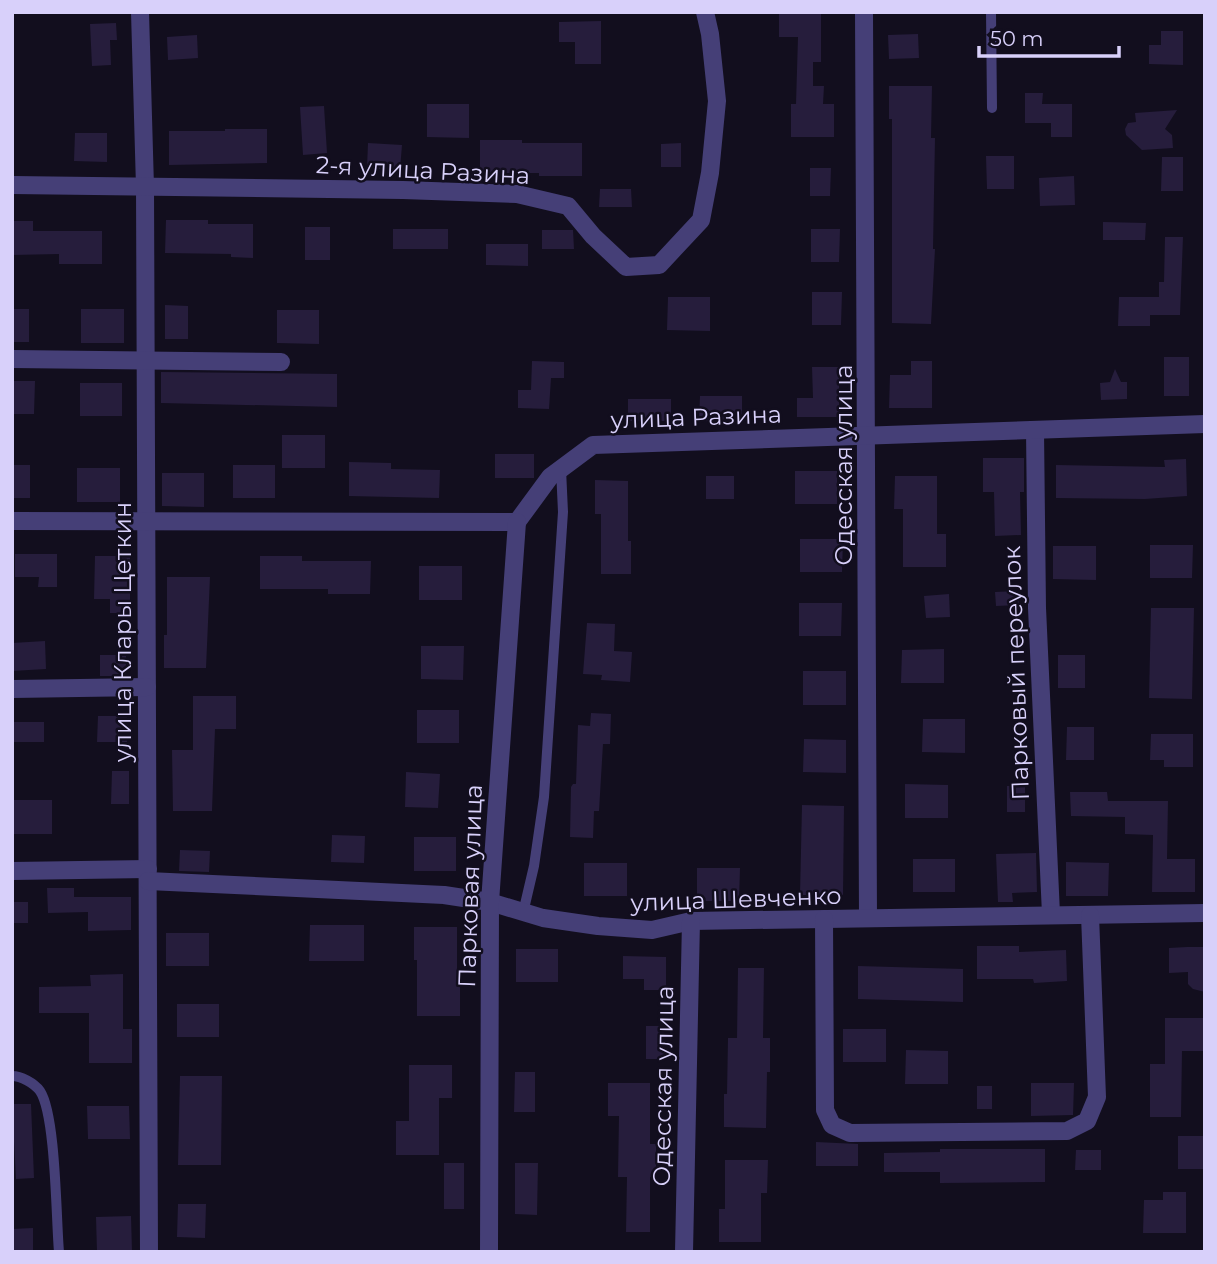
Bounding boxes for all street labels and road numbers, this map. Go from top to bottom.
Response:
street label: 2-я улица Разина [315,150,531,190]
street label: Одесская улица [829,365,858,565]
street label: улица Разина [609,400,782,435]
street label: улица Клары Цеткин [108,502,137,763]
street label: Парковый переулок [997,545,1035,801]
street label: Парковая улица [452,784,488,988]
street label: улица Шевченко [629,881,842,917]
street label: Одесская улица [647,985,679,1187]

